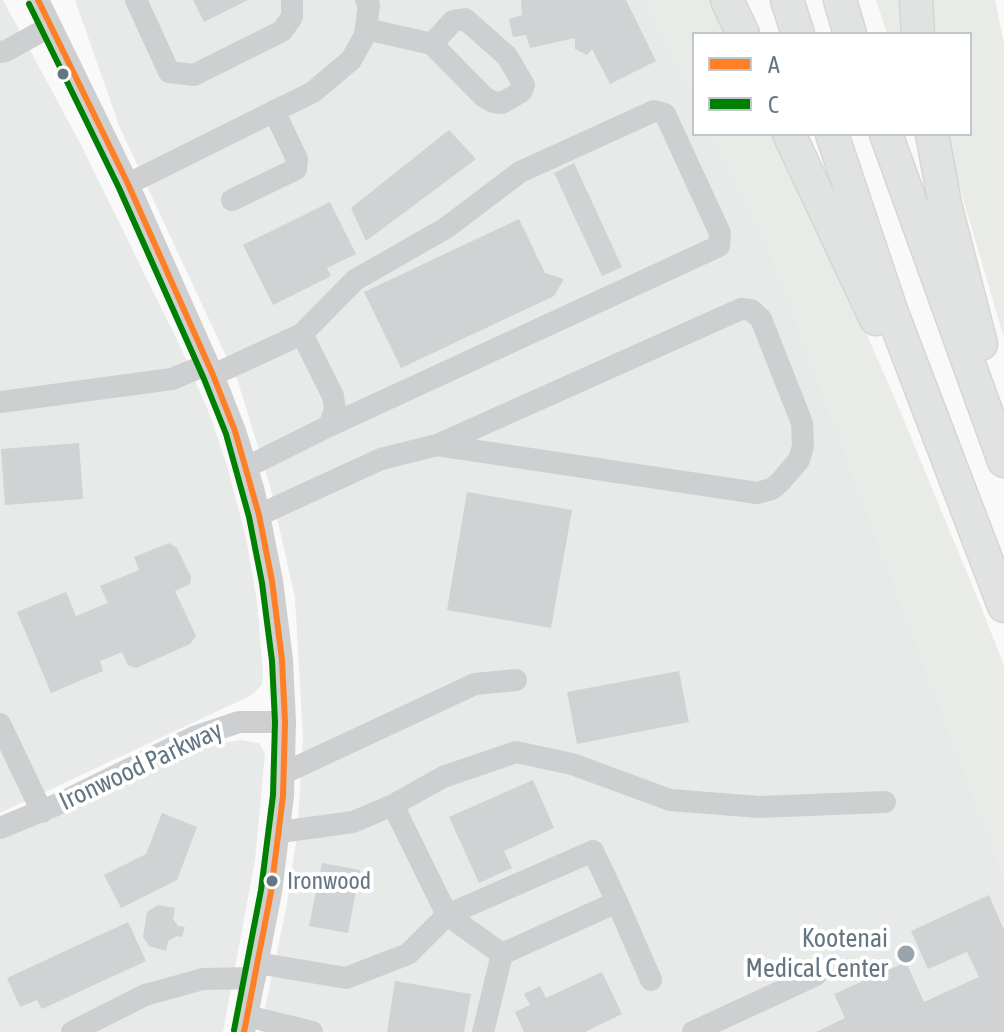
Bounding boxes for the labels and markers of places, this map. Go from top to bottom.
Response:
unlabelled marker [55,66,71,82]
place label: Ironwood [287,867,371,895]
marker: Ironwood [264,873,280,889]
place label: Kootenai Medical Center [746,923,888,984]
marker: Kootenai Medical Center [895,943,917,965]

